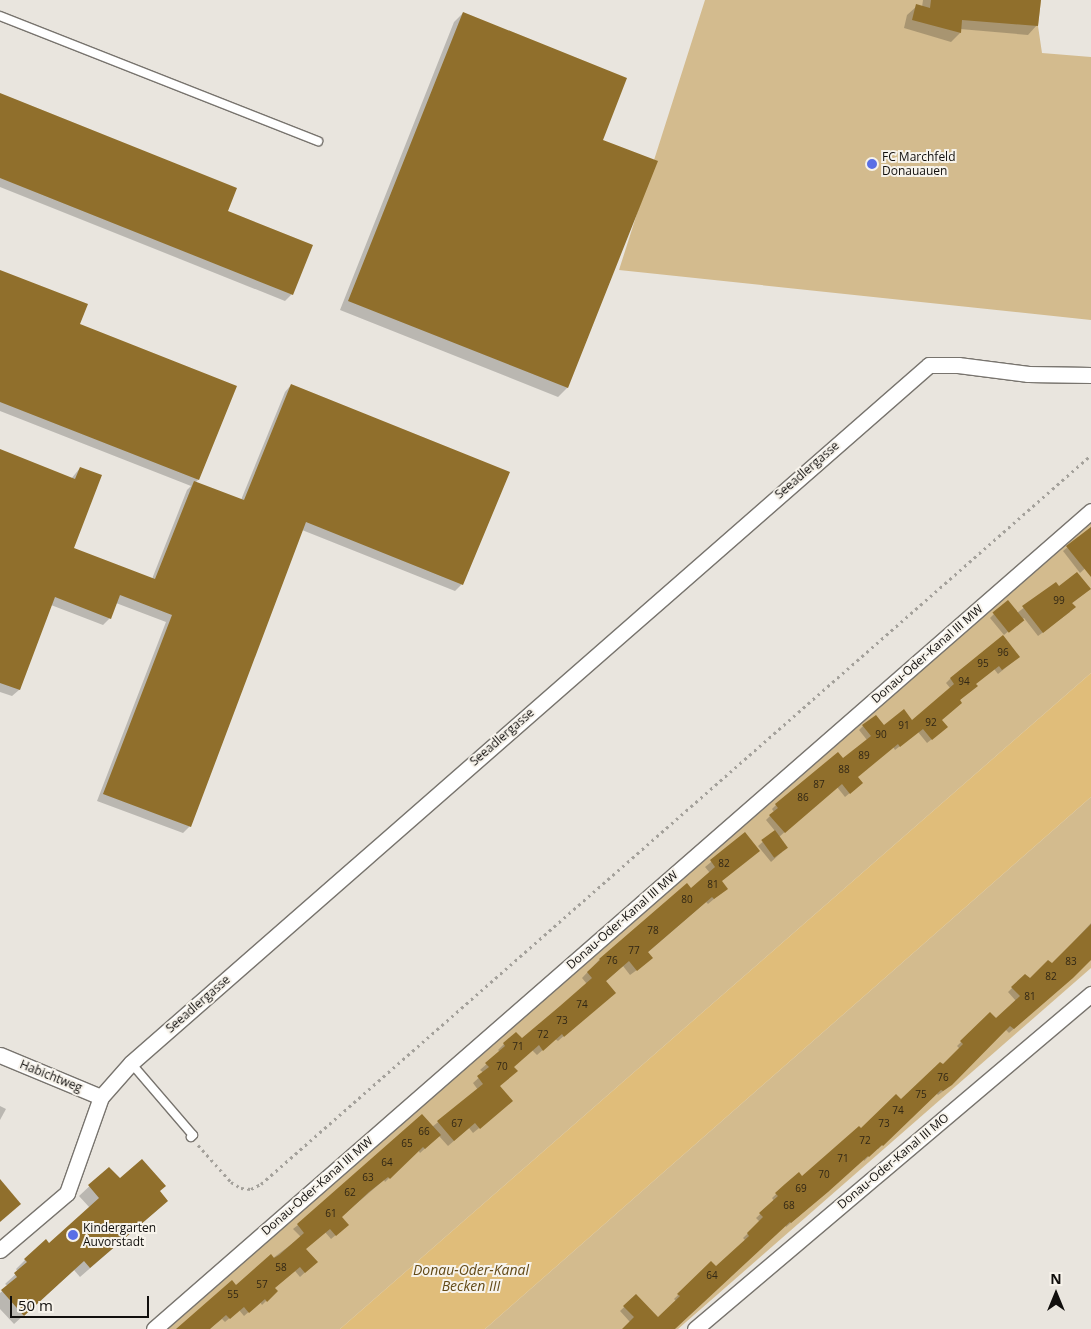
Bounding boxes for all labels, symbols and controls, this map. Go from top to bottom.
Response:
place label: FC Marchfeld Donauauen [882,150,955,178]
marker: FC Marchfeld Donauauen [866,158,878,170]
street label: Seeadlergasse [772,438,842,502]
house number: 99 [1053,595,1065,607]
street label: Donau-Oder-Kanal III MW [868,602,986,706]
house number: 96 [997,647,1009,659]
house number: 95 [977,658,989,670]
house number: 94 [958,676,970,688]
street label: Seeadlergasse [467,705,537,769]
house number: 92 [925,717,937,729]
house number: 91 [898,720,910,732]
house number: 90 [875,729,887,741]
house number: 89 [858,750,870,762]
house number: 88 [838,764,850,776]
house number: 87 [813,779,825,791]
house number: 86 [797,792,809,804]
house number: 82 [718,858,730,870]
street label: Donau-Oder-Kanal III MW [563,868,681,972]
house number: 81 [707,879,719,891]
house number: 80 [681,894,693,906]
house number: 78 [647,925,659,937]
house number: 77 [628,945,640,957]
house number: 76 [606,955,618,967]
house number: 83 [1065,956,1077,968]
house number: 82 [1045,971,1057,983]
street label: Seeadlergasse [163,972,233,1036]
house number: 81 [1024,991,1036,1003]
house number: 74 [576,999,588,1011]
house number: 73 [556,1015,568,1027]
house number: 72 [537,1029,549,1041]
house number: 71 [512,1041,524,1053]
street label: Habichtweg [18,1057,84,1095]
house number: 70 [496,1061,508,1073]
house number: 76 [937,1072,949,1084]
house number: 75 [915,1089,927,1101]
house number: 74 [892,1105,904,1117]
street label: Donau-Oder-Kanal III MO [834,1110,952,1212]
house number: 67 [451,1118,463,1130]
house number: 73 [878,1118,890,1130]
house number: 66 [418,1126,430,1138]
street label: Donau-Oder-Kanal III MW [258,1134,376,1238]
house number: 72 [859,1135,871,1147]
house number: 65 [401,1138,413,1150]
house number: 71 [837,1153,849,1165]
house number: 64 [381,1157,393,1169]
house number: 70 [818,1169,830,1181]
house number: 63 [362,1172,374,1184]
house number: 69 [795,1183,807,1195]
house number: 62 [344,1187,356,1199]
house number: 68 [783,1200,795,1212]
house number: 61 [325,1208,337,1220]
place label: Kindergarten Auvorstadt [83,1221,156,1249]
marker: Kindergarten Auvorstadt [67,1229,79,1241]
house number: 58 [275,1262,287,1274]
water label: Donau-Oder-Kanal Becken III [413,1262,529,1294]
north arrow [1031,1269,1081,1319]
text: N [1050,1269,1062,1288]
house number: 64 [706,1270,718,1282]
house number: 57 [256,1279,268,1291]
scale bar [12,1286,151,1318]
house number: 55 [227,1289,239,1301]
text: 50 m [18,1295,53,1315]

